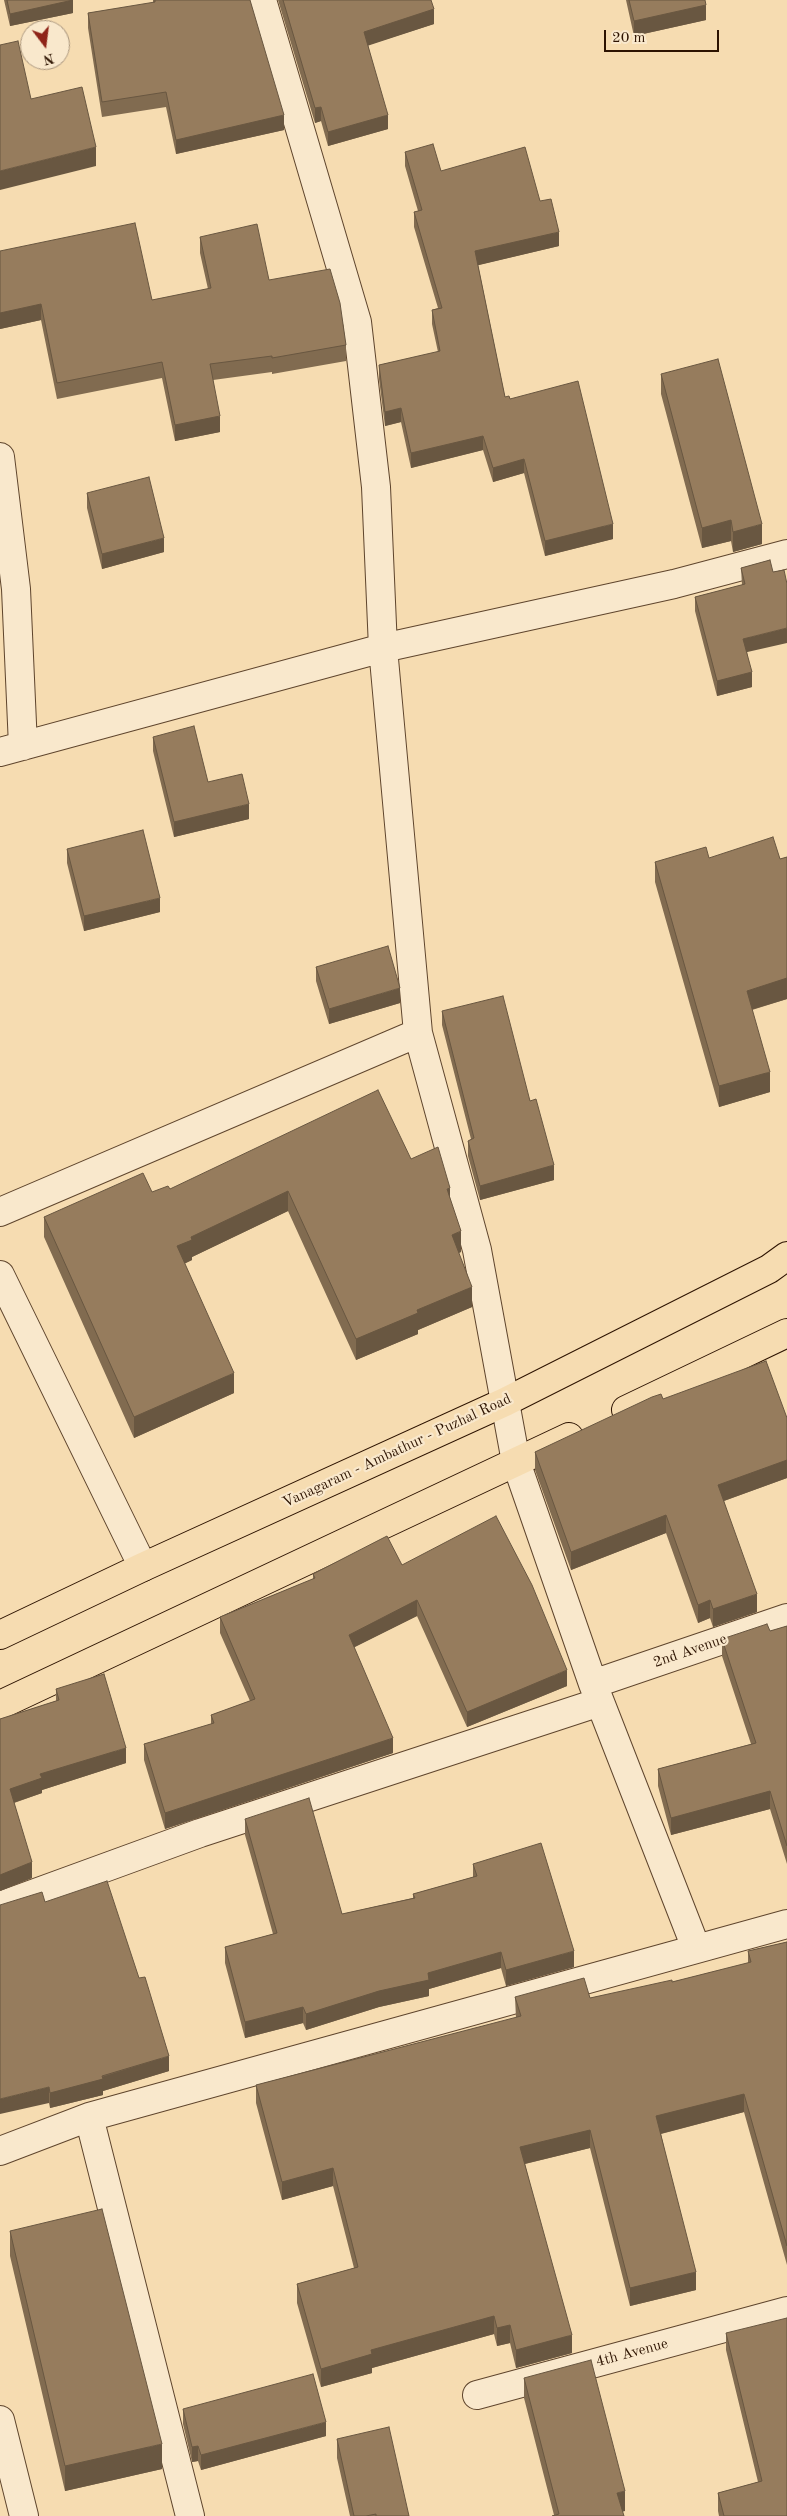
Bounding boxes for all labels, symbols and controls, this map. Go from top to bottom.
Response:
north arrow [20,20,70,70]
scale bar [607,20,722,52]
text: 20 m [612,31,646,46]
text: N [42,50,56,67]
street label: Vanagaram - Ambathur - Puzhal Road [280,1390,514,1512]
street label: 2nd Avenue [651,1630,729,1672]
street label: 4th Avenue [594,2335,670,2371]

